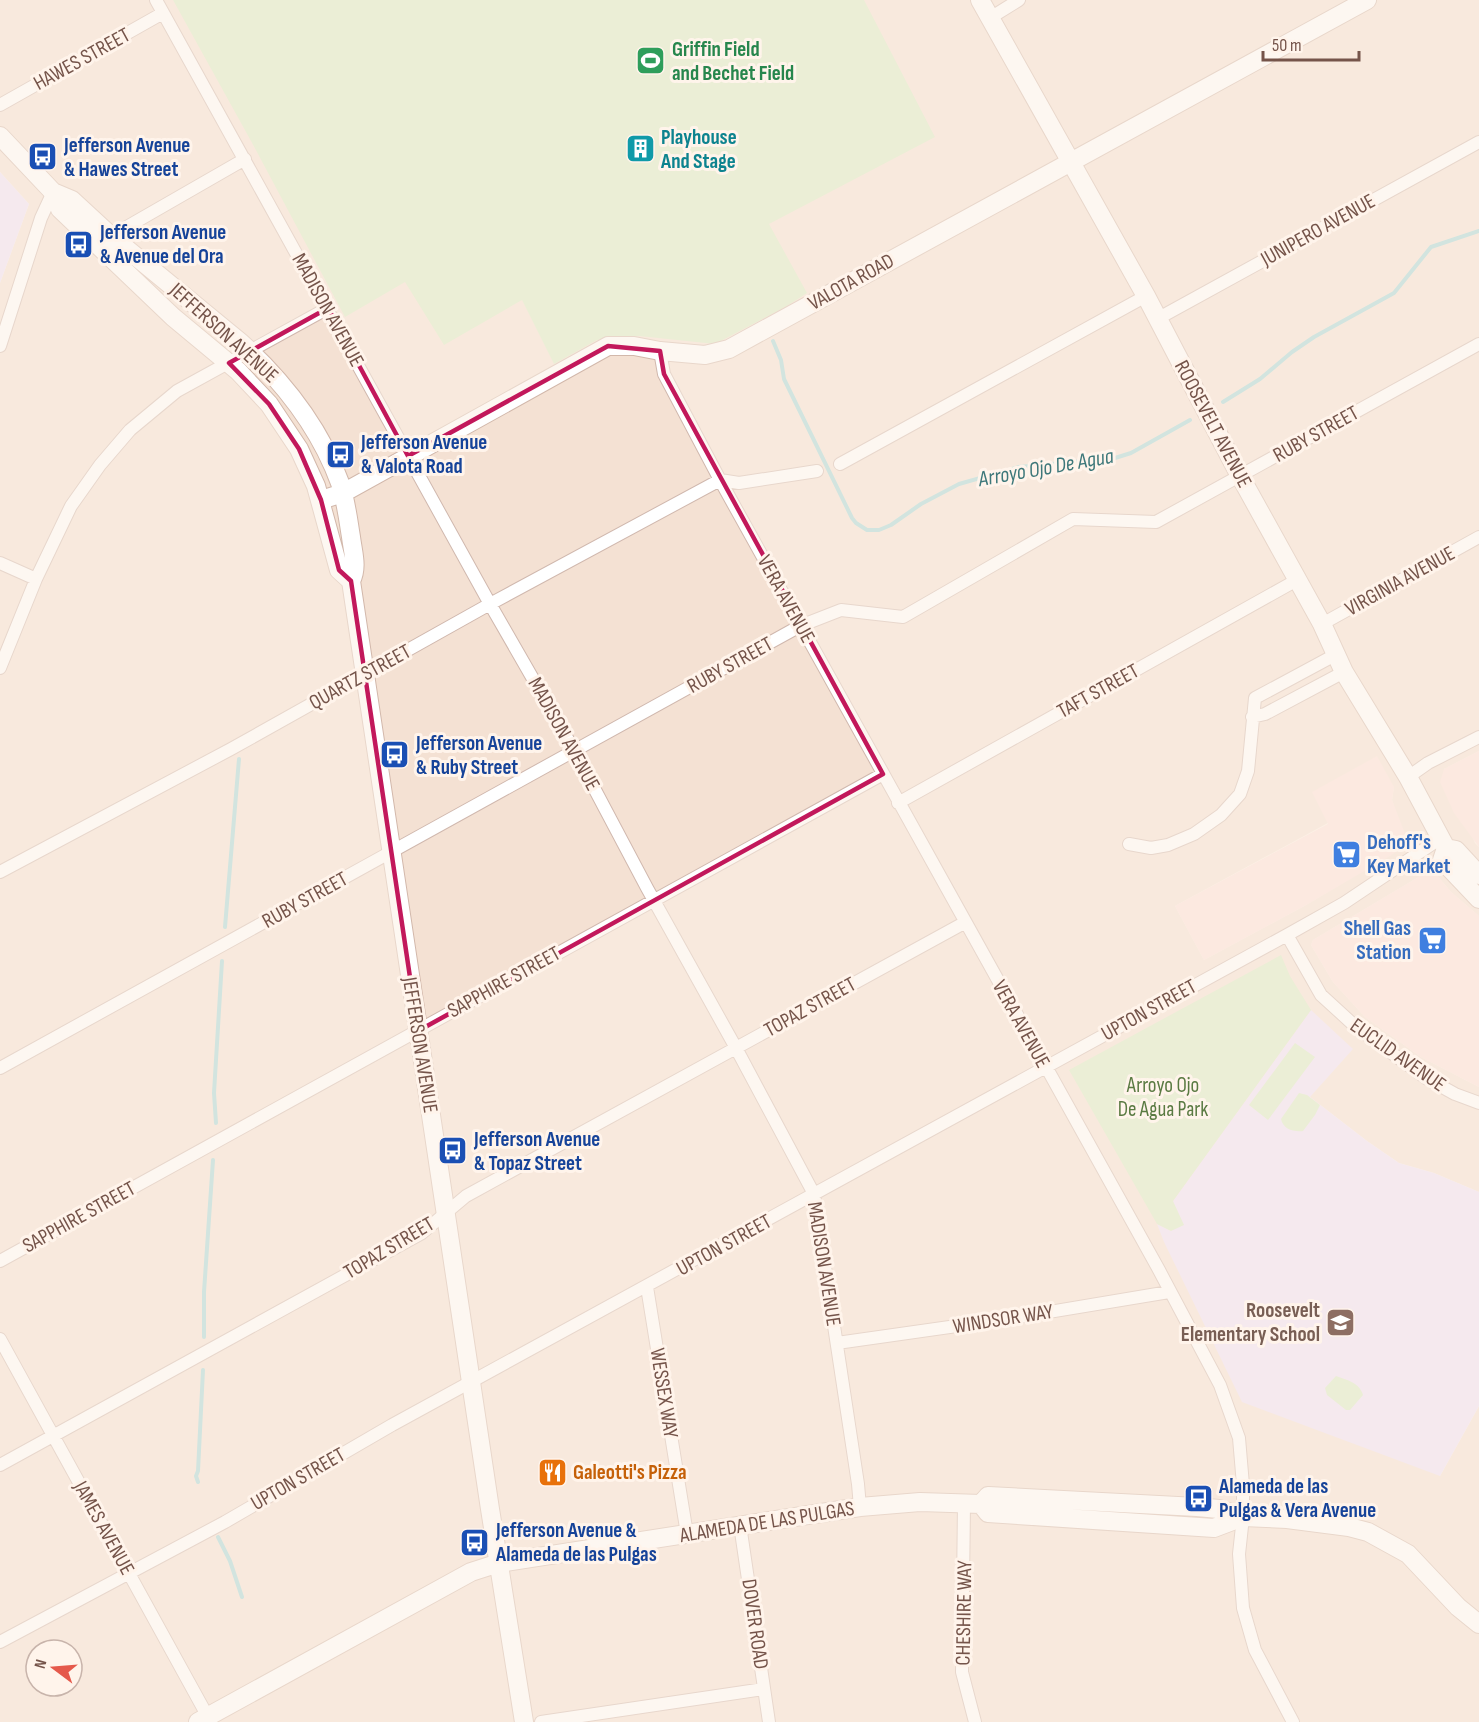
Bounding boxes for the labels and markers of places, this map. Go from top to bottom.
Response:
place label: Griffin Field and Bechet Field [672,37,794,86]
sports icon: Griffin Field and Bechet Field [635,45,667,77]
place label: Playhouse And Stage [660,125,737,174]
place label: Jefferson Avenue & Hawes Street [63,133,190,182]
building icon: Playhouse And Stage [624,133,656,165]
bus stop icon: Jefferson Avenue & Hawes Street [27,141,59,173]
place label: Jefferson Avenue & Avenue del Ora [99,220,226,269]
bus stop icon: Jefferson Avenue & Avenue del Ora [63,228,95,260]
place label: Jefferson Avenue & Valota Road [360,430,487,479]
bus stop icon: Jefferson Avenue & Valota Road [324,438,356,470]
place label: Jefferson Avenue & Ruby Street [415,731,542,780]
bus stop icon: Jefferson Avenue & Ruby Street [379,739,411,771]
place label: Dehoff's Key Market [1367,830,1451,879]
supermarket icon: Dehoff's Key Market [1330,838,1362,870]
place label: Shell Gas Station [1344,916,1411,965]
supermarket icon: Shell Gas Station [1416,924,1448,956]
place label: Jefferson Avenue & Topaz Street [473,1127,600,1176]
bus stop icon: Jefferson Avenue & Topaz Street [437,1135,469,1167]
place label: Roosevelt Elementary School [1181,1298,1320,1347]
school or university icon: Roosevelt Elementary School [1325,1306,1357,1338]
restaurant icon: Galeotti's Pizza [536,1456,568,1488]
place label: Galeotti's Pizza [573,1460,687,1485]
place label: Alameda de las Pulgas & Vera Avenue [1218,1474,1376,1523]
bus stop icon: Alameda de las Pulgas & Vera Avenue [1182,1482,1214,1514]
place label: Jefferson Avenue & Alameda de las Pulgas [495,1518,657,1567]
bus stop icon: Jefferson Avenue & Alameda de las Pulgas [459,1526,491,1558]

